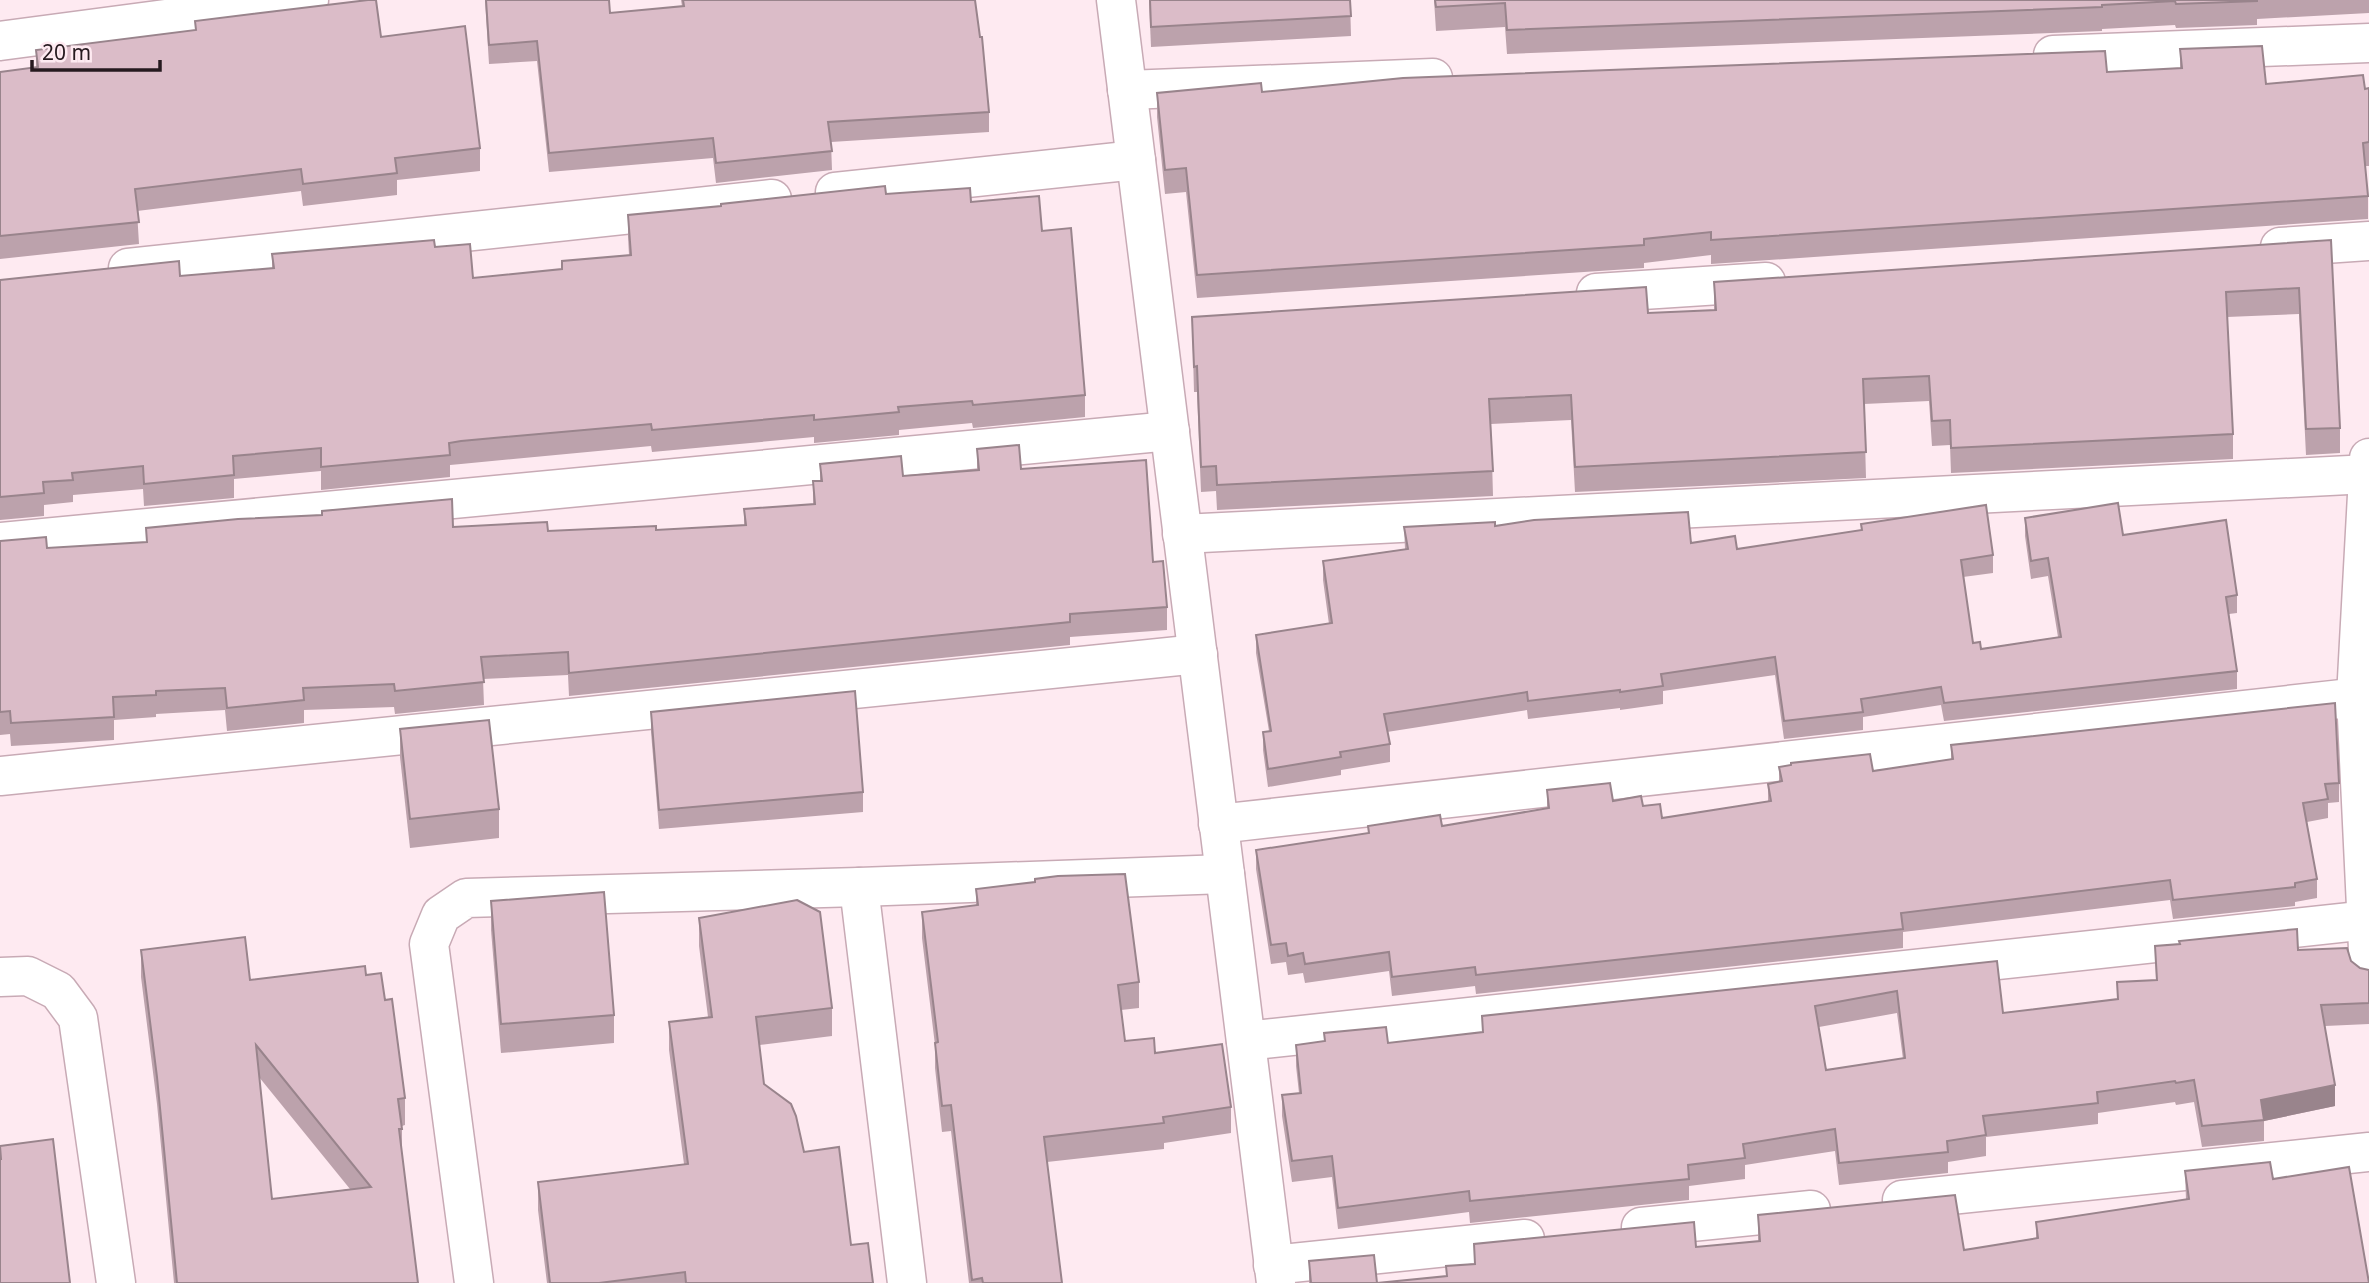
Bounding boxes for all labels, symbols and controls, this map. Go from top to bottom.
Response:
scale bar [32,28,159,72]
text: 20 m [42,38,91,66]

